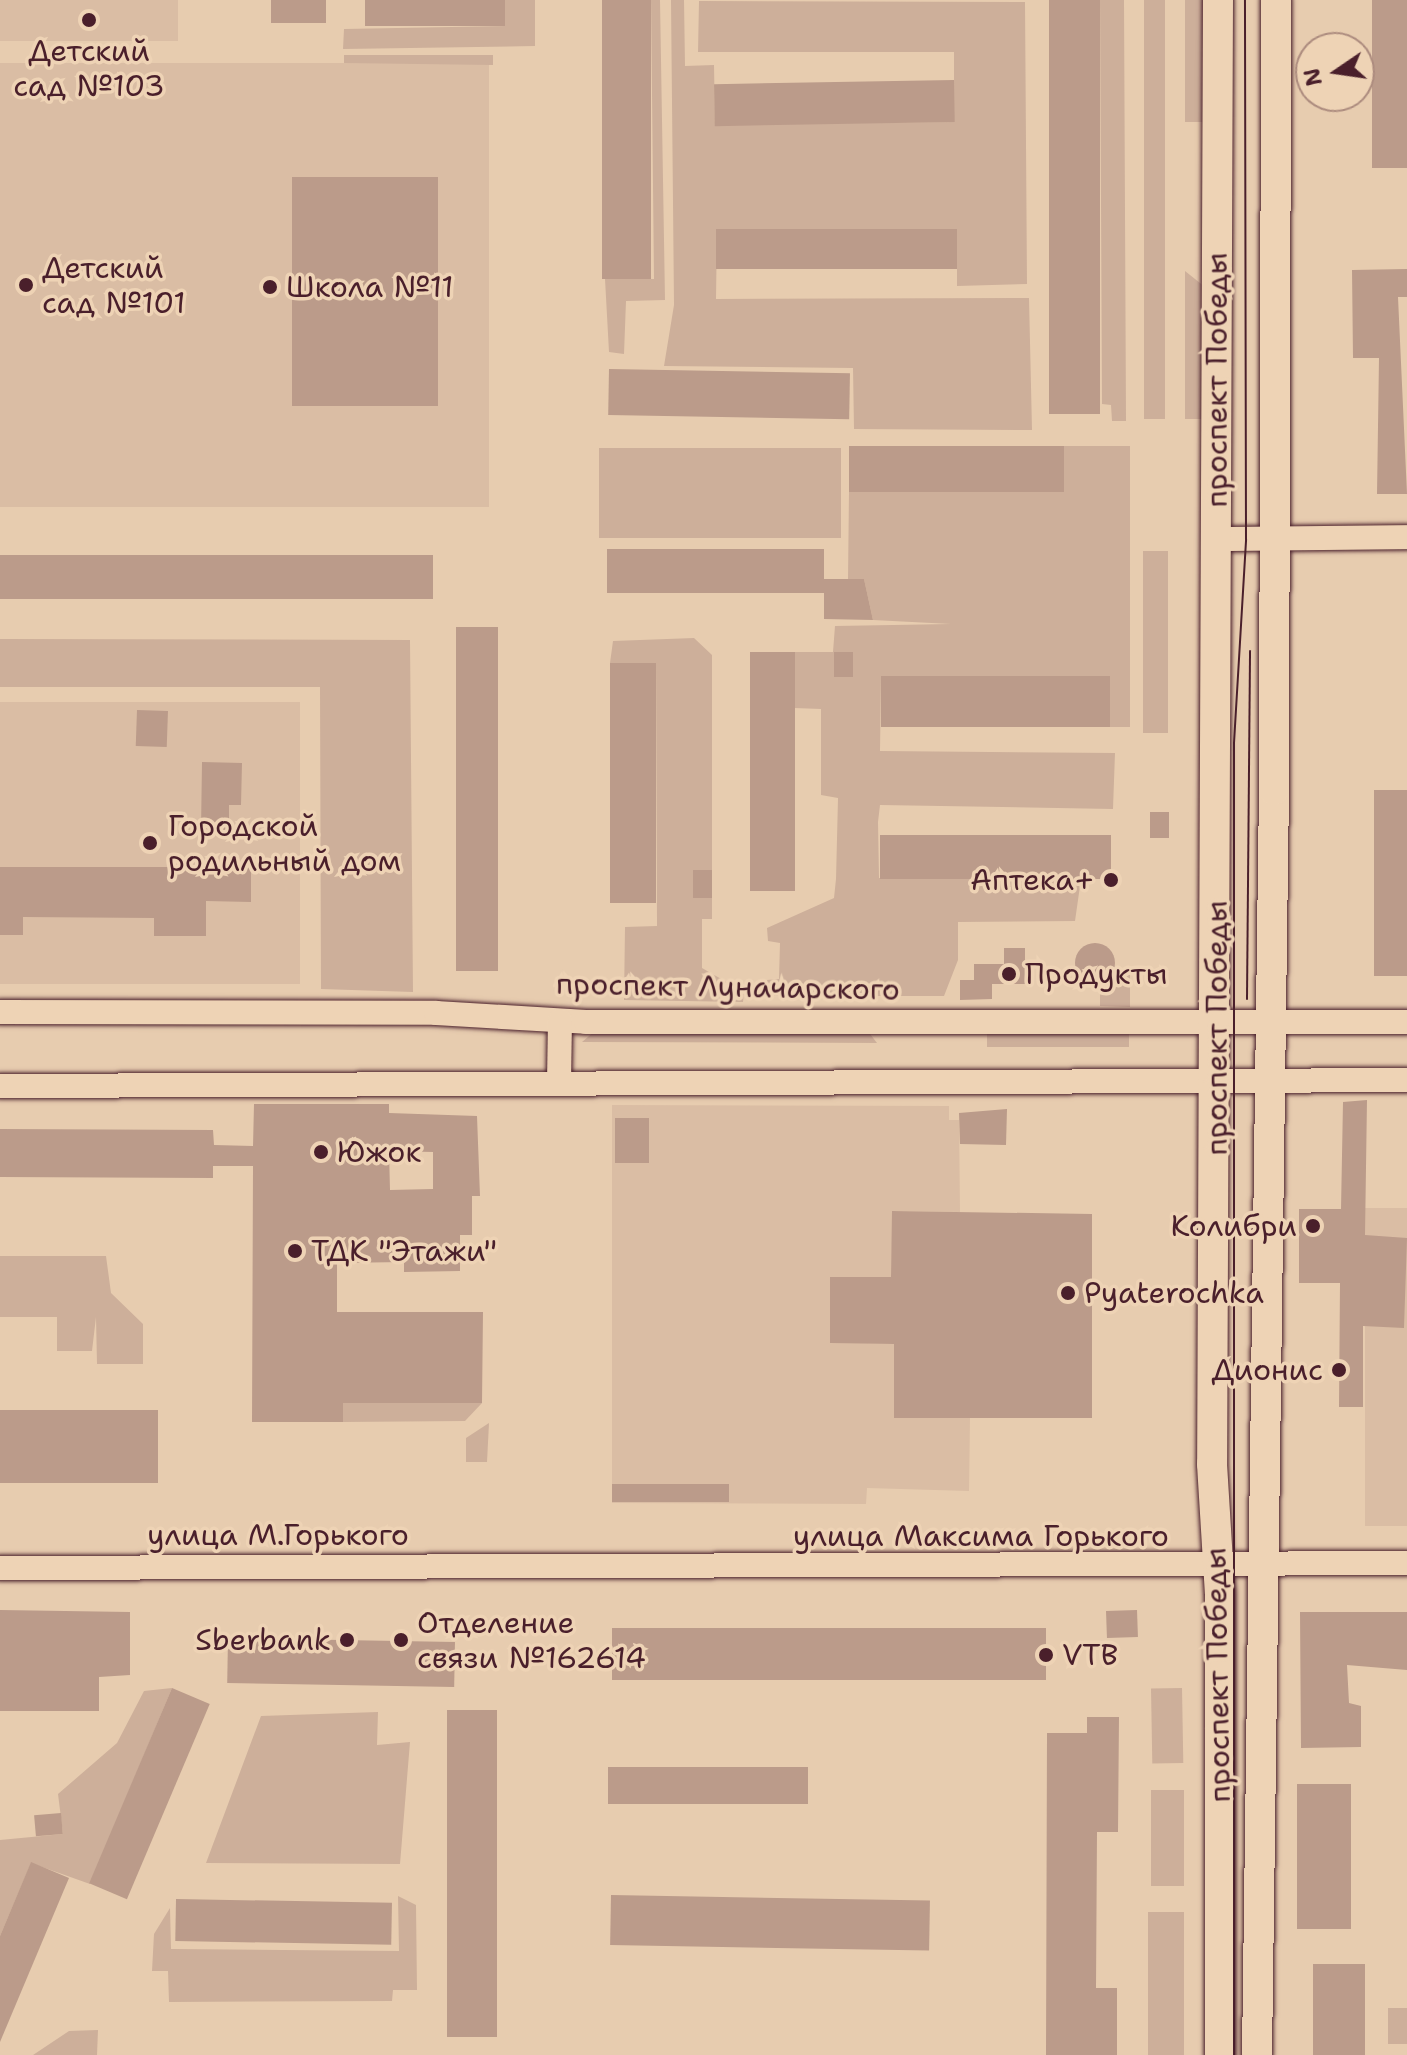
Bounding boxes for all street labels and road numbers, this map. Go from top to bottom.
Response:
street label: проспект Победы [1199,253,1235,507]
street label: проспект Победы [1199,901,1235,1155]
street label: проспект Луначарского [556,966,900,1008]
street label: улица М.Горького [147,1517,409,1553]
street label: улица Максима Горького [793,1518,1169,1554]
street label: проспект Победы [1198,1547,1238,1803]

